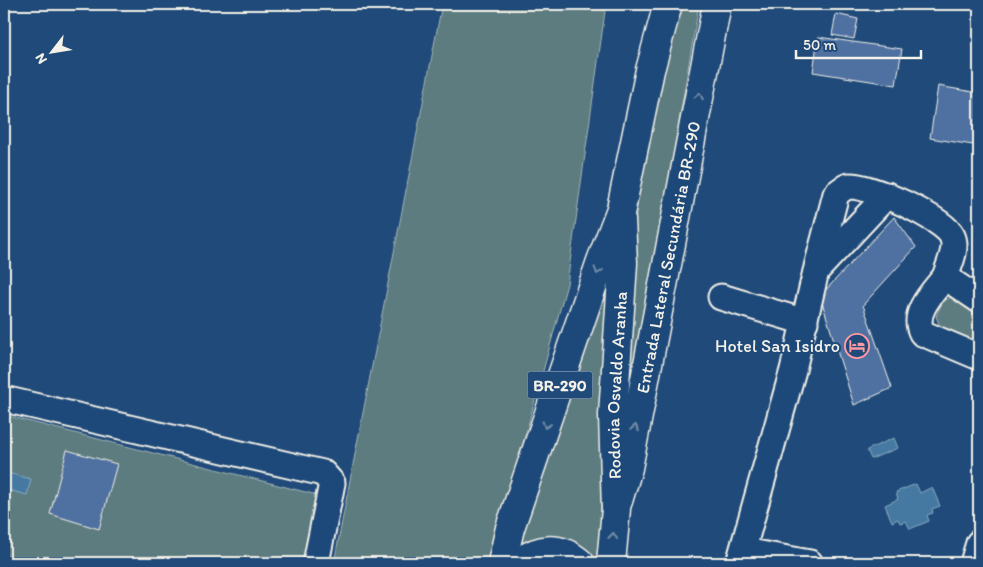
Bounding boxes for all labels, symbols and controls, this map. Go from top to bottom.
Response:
north arrow [28,28,78,78]
scale bar [796,28,920,60]
text: 50 m [803,36,836,54]
text: N [32,50,51,67]
one-way arrow [693,92,703,101]
street label: Entrada Lateral Secundária BR-290 [632,119,705,395]
one-way arrow [594,266,604,274]
street label: Rodovia Osvaldo Aranha [602,291,632,480]
hotel icon: Hotel San Isidro [844,333,870,359]
place label: Hotel San Isidro [715,335,840,357]
road number: BR-290 [528,372,592,398]
one-way arrow [542,420,552,428]
one-way arrow [630,423,640,432]
one-way arrow [607,532,618,540]

